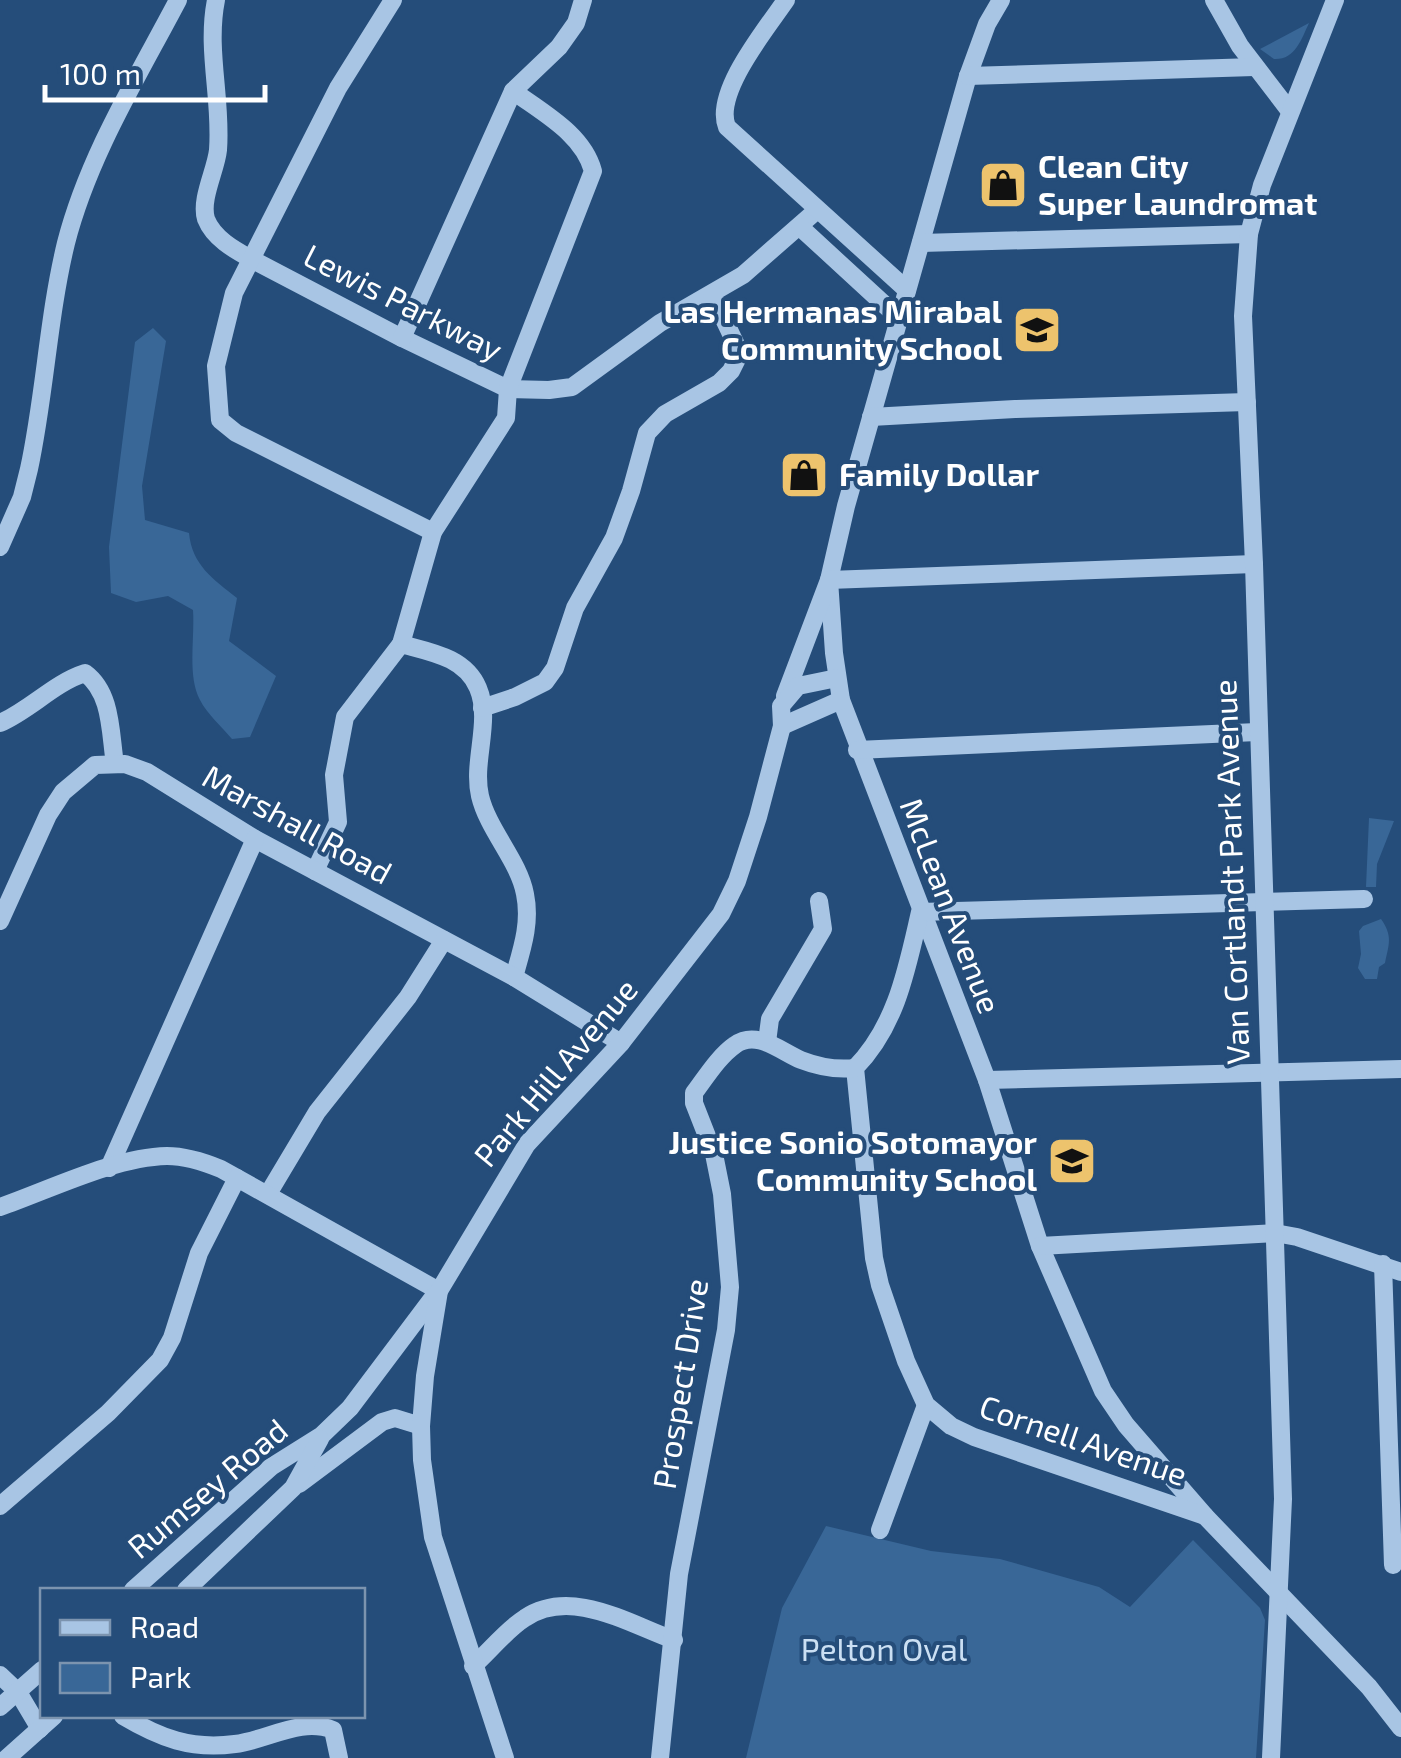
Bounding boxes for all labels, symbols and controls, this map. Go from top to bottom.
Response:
scale bar [45,40,265,102]
text: 100 m [60,55,141,91]
place label: Clean City Super Laundromat [1038,146,1317,221]
shop icon: Clean City Super Laundromat [977,159,1029,211]
street label: Lewis Parkway [298,235,509,368]
place label: Las Hermanas Mirabal Community School [663,291,1003,367]
school or university icon: Las Hermanas Mirabal Community School [1011,304,1063,356]
shop icon: Family Dollar [778,449,830,501]
place label: Family Dollar [839,454,1039,493]
street label: Van Cortlandt Park Avenue [1204,679,1256,1065]
street label: Marshall Road [197,756,399,891]
street label: McLean Avenue [893,792,1010,1018]
street label: Park Hill Avenue [465,970,644,1173]
place label: Justice Sonio Sotomayor Community School [668,1122,1037,1198]
school or university icon: Justice Sonio Sotomayor Community School [1046,1135,1098,1187]
street label: Prospect Drive [644,1276,714,1492]
street label: Cornell Avenue [975,1386,1192,1492]
street label: Rumsey Road [119,1410,294,1565]
legend [40,1588,365,1718]
text: Road [130,1608,199,1644]
park label: Pelton Oval [801,1629,968,1667]
text: Park [130,1658,191,1694]

